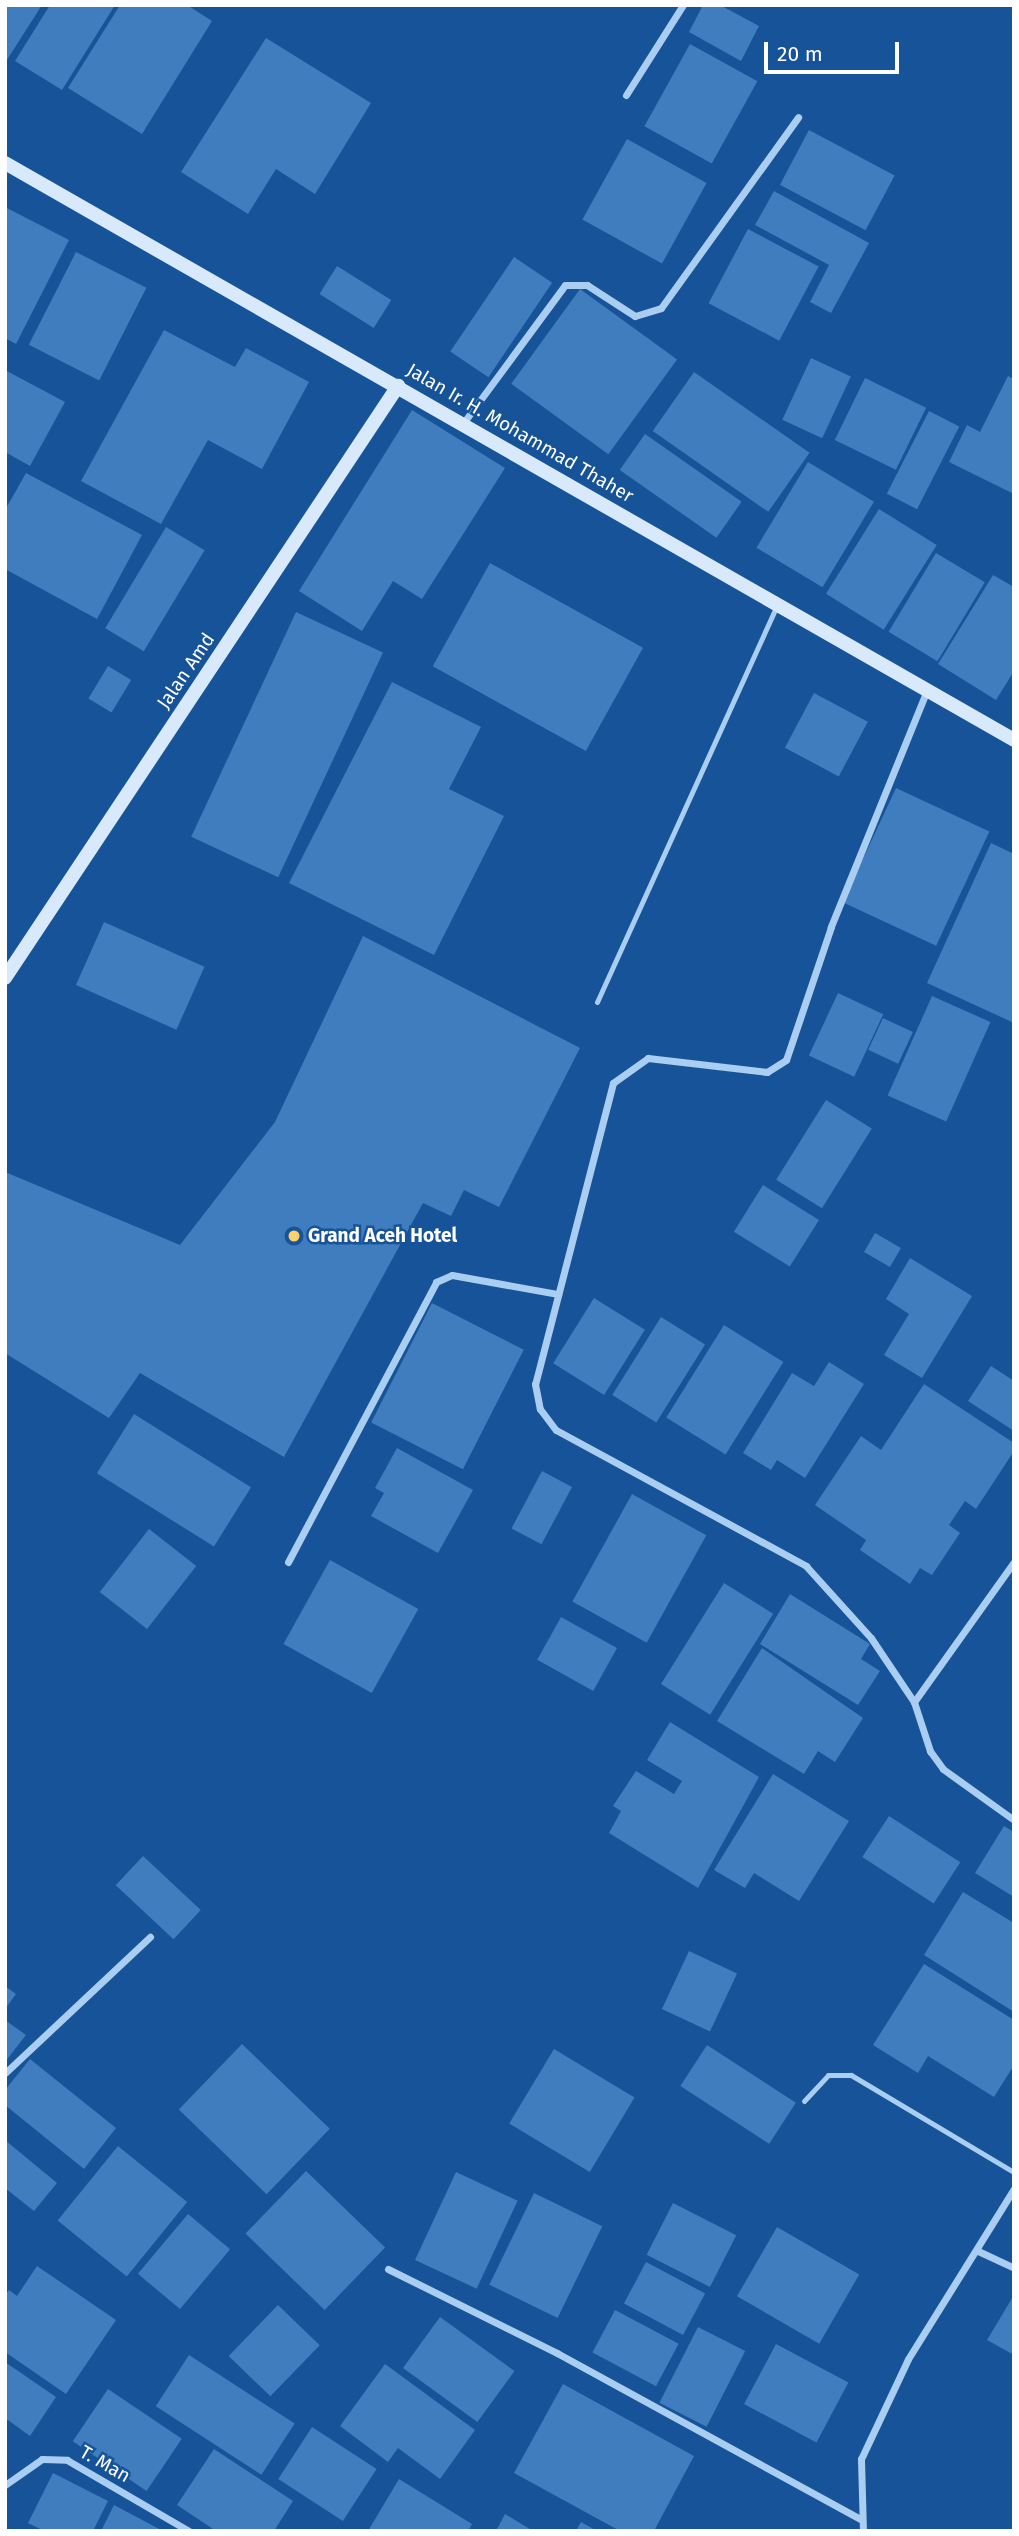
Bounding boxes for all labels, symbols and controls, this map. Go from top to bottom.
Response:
scale bar [767,28,902,72]
text: 20 m [777,41,823,67]
street label: Jalan Ir. H. Mohammad Thaher [402,359,638,507]
street label: Jalan Amd [152,629,220,713]
place label: Grand Aceh Hotel [308,1225,457,1247]
marker: Grand Aceh Hotel [286,1228,302,1244]
street label: T. Man [76,2440,134,2488]

